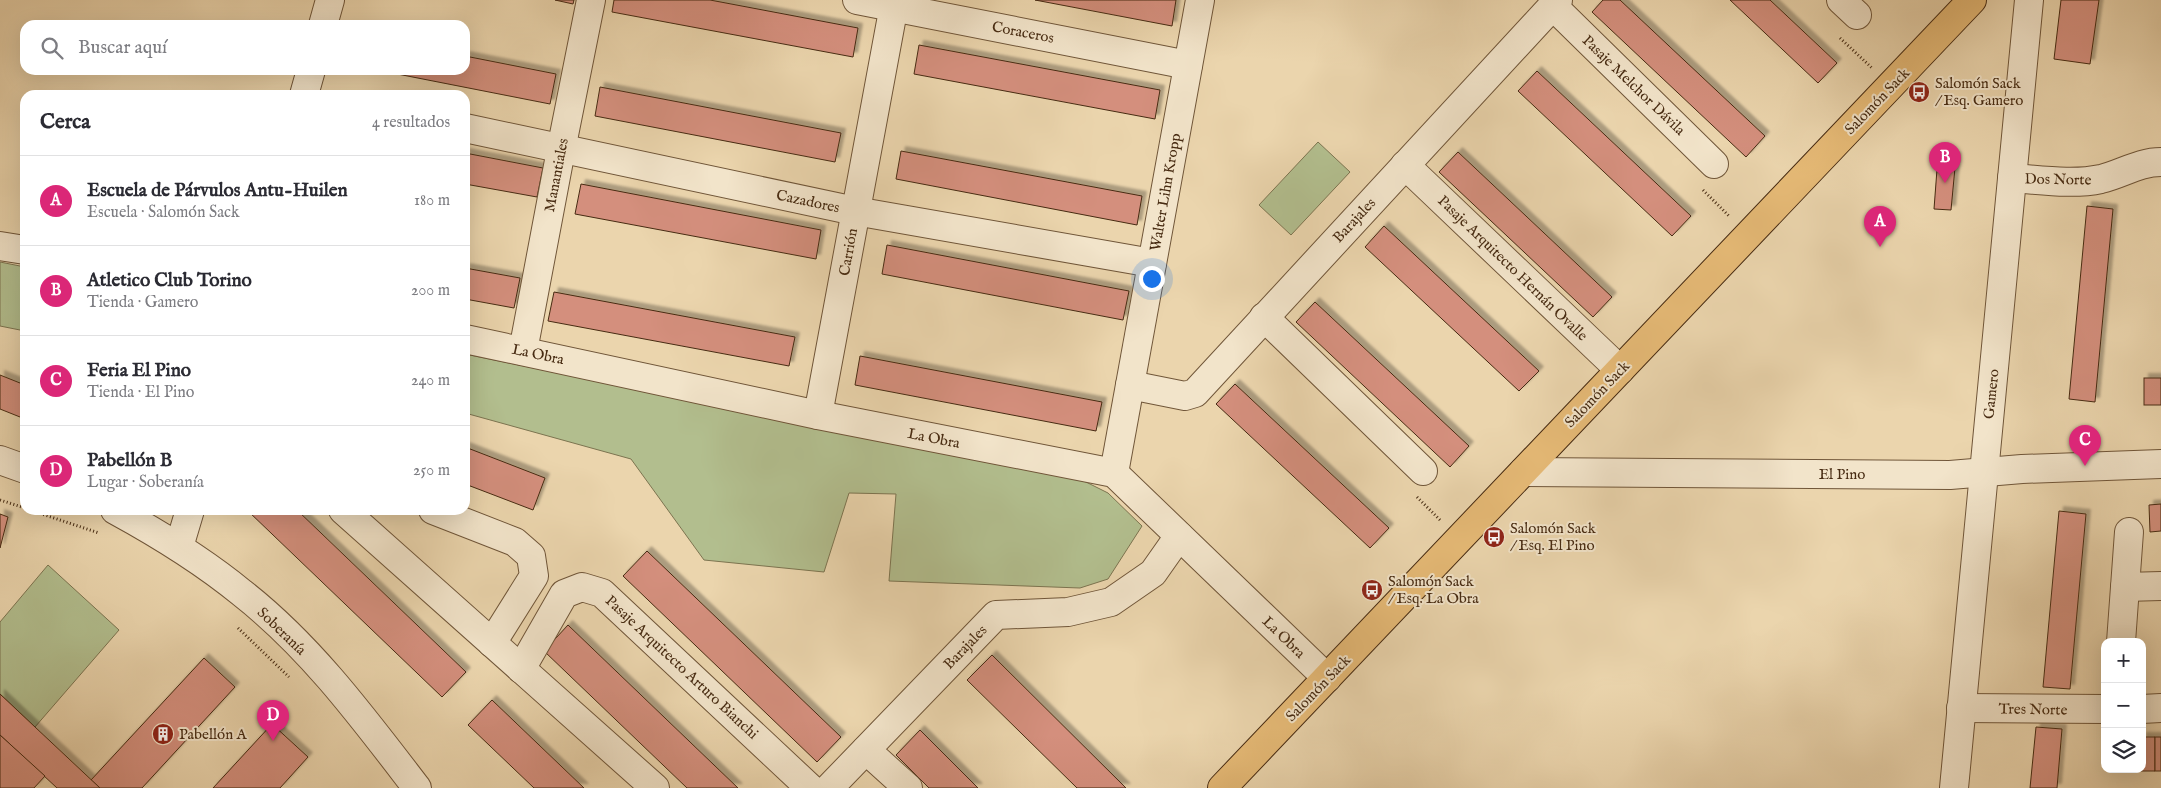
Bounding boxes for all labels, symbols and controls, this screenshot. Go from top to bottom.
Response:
street label: Coraceros [990,17,1056,48]
search box [20,20,470,75]
street label: Pasaje Melchor Dávila [1578,31,1690,140]
icon: search [38,34,66,62]
text: Buscar aquí [78,36,167,60]
street label: Salomón Sack [1841,63,1915,139]
place label: Salomón Sack / Esq. Gamero [1935,74,2023,110]
bus stop icon: Salomón Sack / Esq. Gamero [1907,80,1931,104]
text: Cerca [40,109,90,136]
text: 4 resultados [372,113,450,133]
street label: Walter Lihn Kropp [1146,132,1185,253]
street label: Manantiales [540,137,573,214]
pin: B [1929,142,1961,183]
street label: Dos Norte [2024,169,2092,190]
text: Escuela de Párvulos Antu-Huilen [87,179,348,203]
street label: Cazadores [774,186,841,217]
text: A [51,191,61,211]
text: 180 m [414,191,450,211]
street label: Pasaje Arquitecto Hernán Ovalle [1434,191,1592,345]
street label: Barajales [1329,194,1380,247]
text: Escuela · Salomón Sack [87,203,240,223]
pin: A [1864,206,1896,247]
street label: Carrión [835,227,862,277]
your location [1139,266,1165,292]
text: Atletico Club Torino [87,269,252,293]
text: B [51,281,61,301]
text: 200 m [411,281,450,301]
text: Tienda · Gamero [87,293,198,313]
street label: La Obra [510,340,566,369]
street label: Salomón Sack [1561,356,1635,432]
text: Feria El Pino [87,359,191,383]
street label: Gamero [1979,368,2004,420]
text: C [50,371,62,391]
text: 240 m [411,371,450,391]
text: Tienda · El Pino [87,383,194,403]
street label: La Obra [906,424,962,453]
pin: C [2069,425,2101,466]
text: Pabellón B [87,449,172,473]
text: D [50,461,62,481]
text: 250 m [413,461,450,481]
street label: El Pino [1819,465,1865,484]
text: Lugar · Soberanía [87,473,204,493]
place label: Salomón Sack / Esq. El Pino [1510,519,1597,555]
bus stop icon: Salomón Sack / Esq. El Pino [1482,525,1506,549]
place label: Salomón Sack / Esq. La Obra [1388,572,1479,608]
bus stop icon: Salomón Sack / Esq. La Obra [1360,578,1384,602]
street label: Pasaje Arquitecto Arturo Bianchi [601,591,762,743]
street label: Soberanía [253,603,311,660]
street label: La Obra [1258,612,1310,663]
street label: Barajales [940,621,991,674]
map controls [2101,638,2146,773]
button: + [2101,638,2146,683]
street label: Salomón Sack [1282,650,1356,726]
button: − [2101,683,2146,728]
street label: Tres Norte [1998,699,2068,720]
pin: D [257,700,289,741]
building icon: Pabellón A [151,722,175,746]
place label: Pabellón A [179,725,247,744]
button: layers [2101,728,2146,773]

